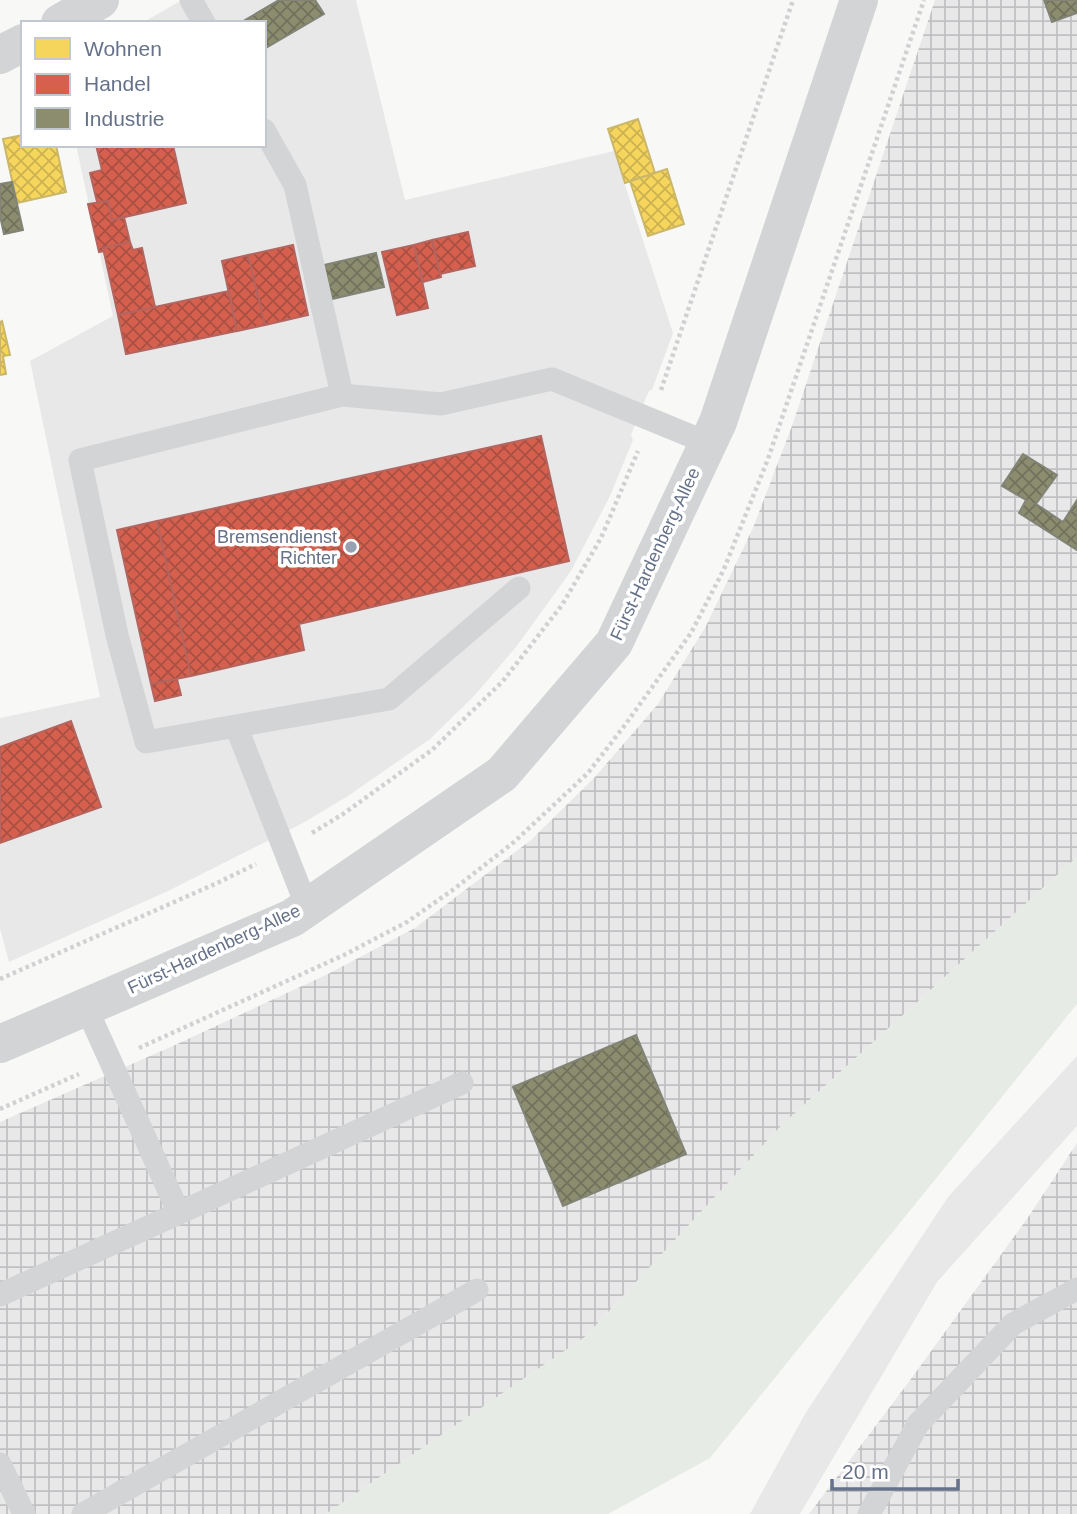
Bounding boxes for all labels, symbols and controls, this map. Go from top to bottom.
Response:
legend [21,21,266,147]
text: Wohnen [84,37,162,60]
text: Handel [84,72,151,95]
text: Industrie [84,107,165,130]
street label: Fürst-Hardenberg-Allee [606,465,704,643]
place label: Bremsendienst Richter [217,527,337,568]
marker: Bremsendienst Richter [343,539,359,555]
street label: Fürst-Hardenberg-Allee [125,900,303,998]
scale bar [832,1448,958,1492]
text: 20 m [842,1460,889,1483]

